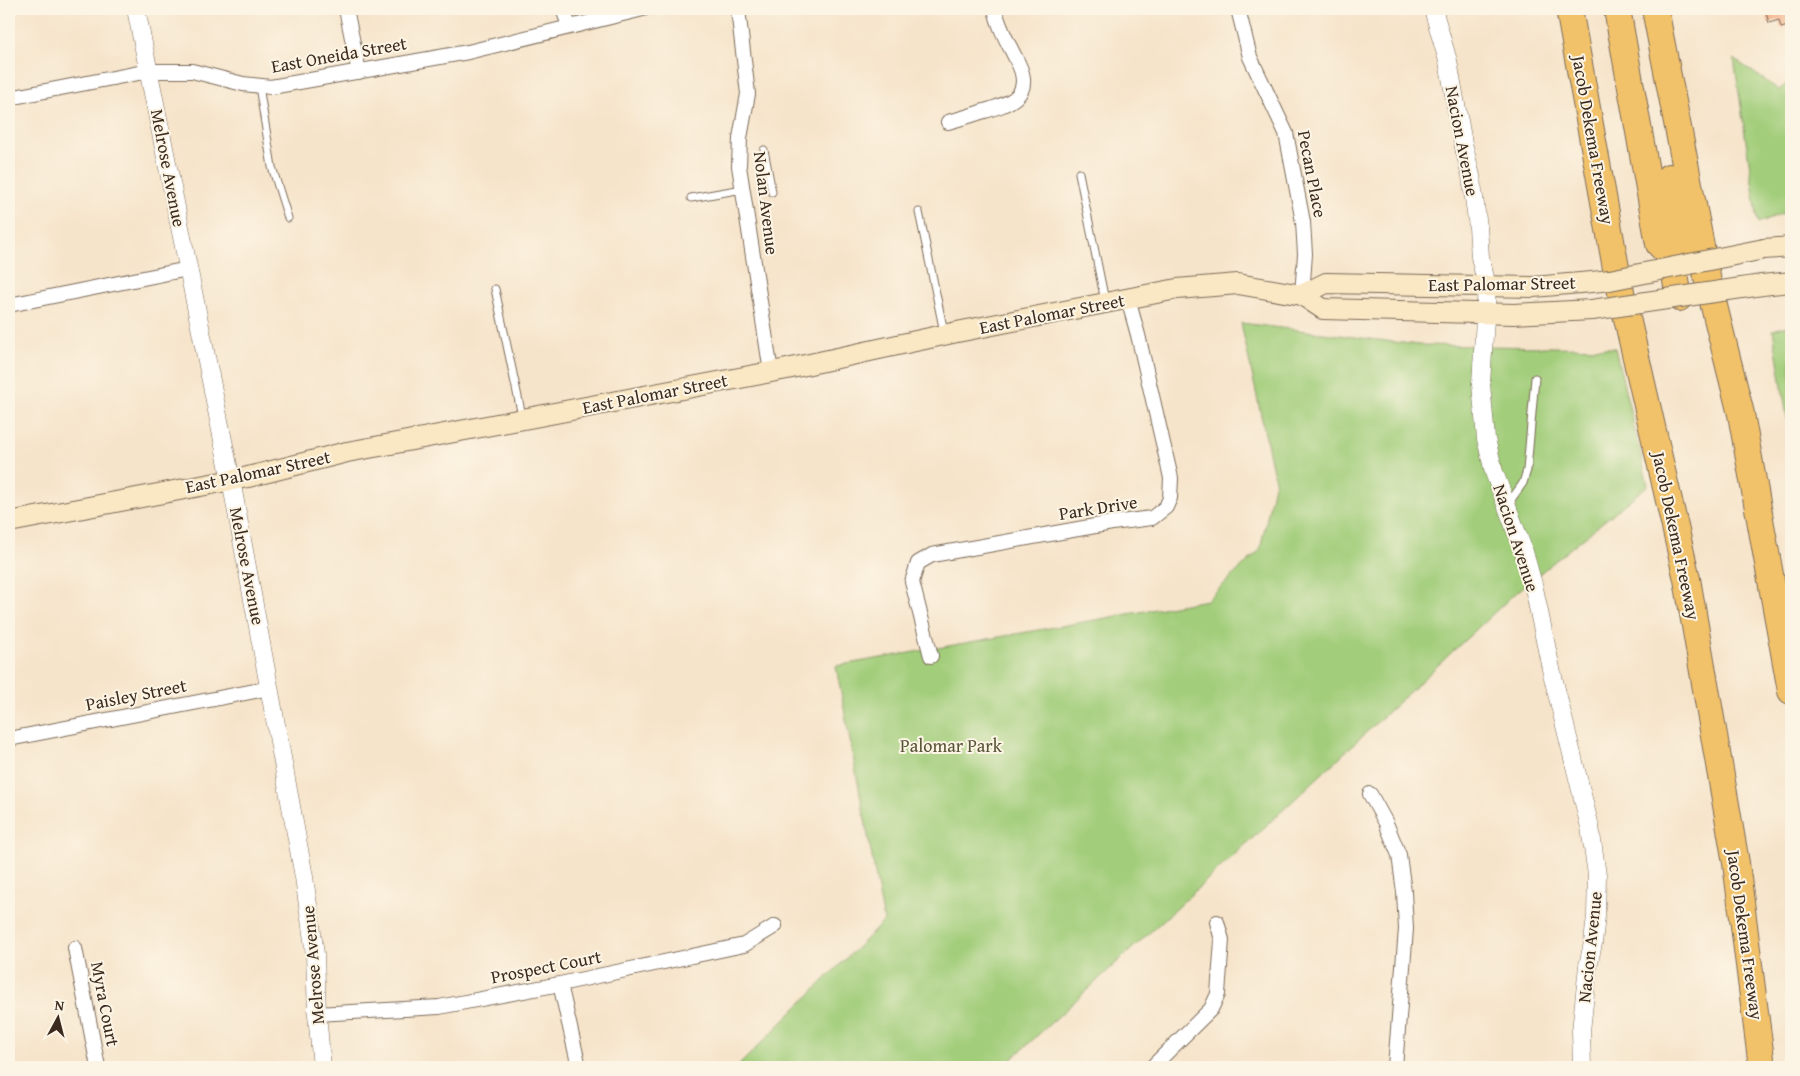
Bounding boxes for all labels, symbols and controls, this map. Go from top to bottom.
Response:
street label: East Oneida Street [269,29,409,80]
street label: Jacob Dekema Freeway [1565,51,1622,227]
street label: Nacion Avenue [1439,83,1486,198]
street label: Melrose Avenue [144,107,193,229]
street label: Pecan Place [1291,128,1334,220]
street label: Nolan Avenue [747,150,786,256]
street label: East Palomar Street [1428,269,1577,298]
street label: East Palomar Street [977,286,1128,341]
street label: East Palomar Street [580,366,731,421]
street label: East Palomar Street [183,443,334,500]
street label: Jacob Dekema Freeway [1645,447,1707,622]
street label: Nacion Avenue [1486,480,1547,595]
street label: Park Drive [1057,488,1139,527]
street label: Melrose Avenue [223,505,272,627]
street label: Paisley Street [83,671,189,718]
park label: Palomar Park [900,732,1003,759]
street label: Jacob Dekema Freeway [1720,846,1771,1022]
street label: Nacion Avenue [1570,890,1609,1004]
street label: Melrose Avenue [294,904,331,1026]
street label: Prospect Court [488,942,604,990]
street label: Myra Court [84,959,127,1049]
north arrow [32,994,82,1044]
text: N [54,995,66,1016]

